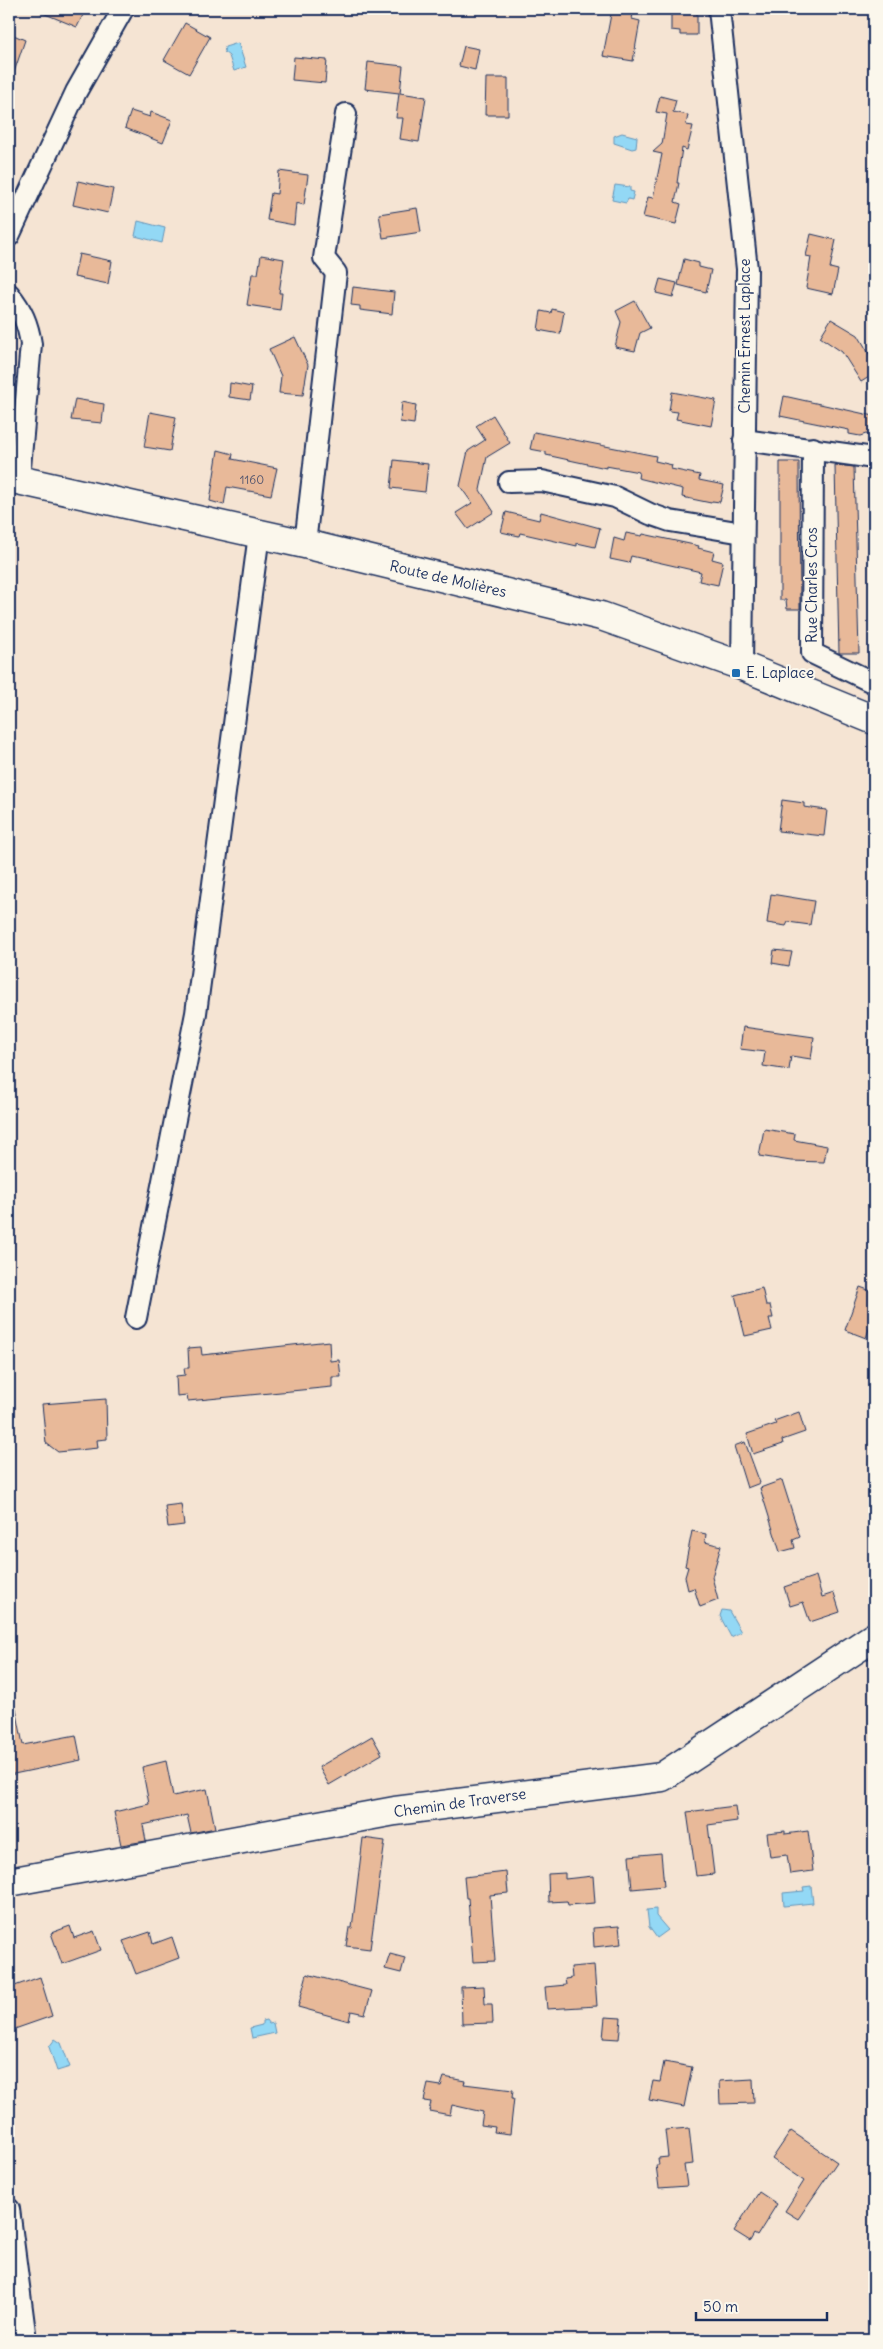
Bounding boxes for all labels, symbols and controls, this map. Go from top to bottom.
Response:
street label: Chemin Ernest Laplace [735,259,754,413]
house number: 1160 [240,472,264,487]
street label: Rue Charles Cros [802,527,821,643]
street label: Route de Molières [388,556,509,601]
place label: E. Laplace [746,663,814,682]
marker: E. Laplace [730,667,742,679]
street label: Chemin de Traverse [392,1784,527,1821]
scale bar [696,2289,827,2321]
text: 50 m [703,2297,738,2316]

